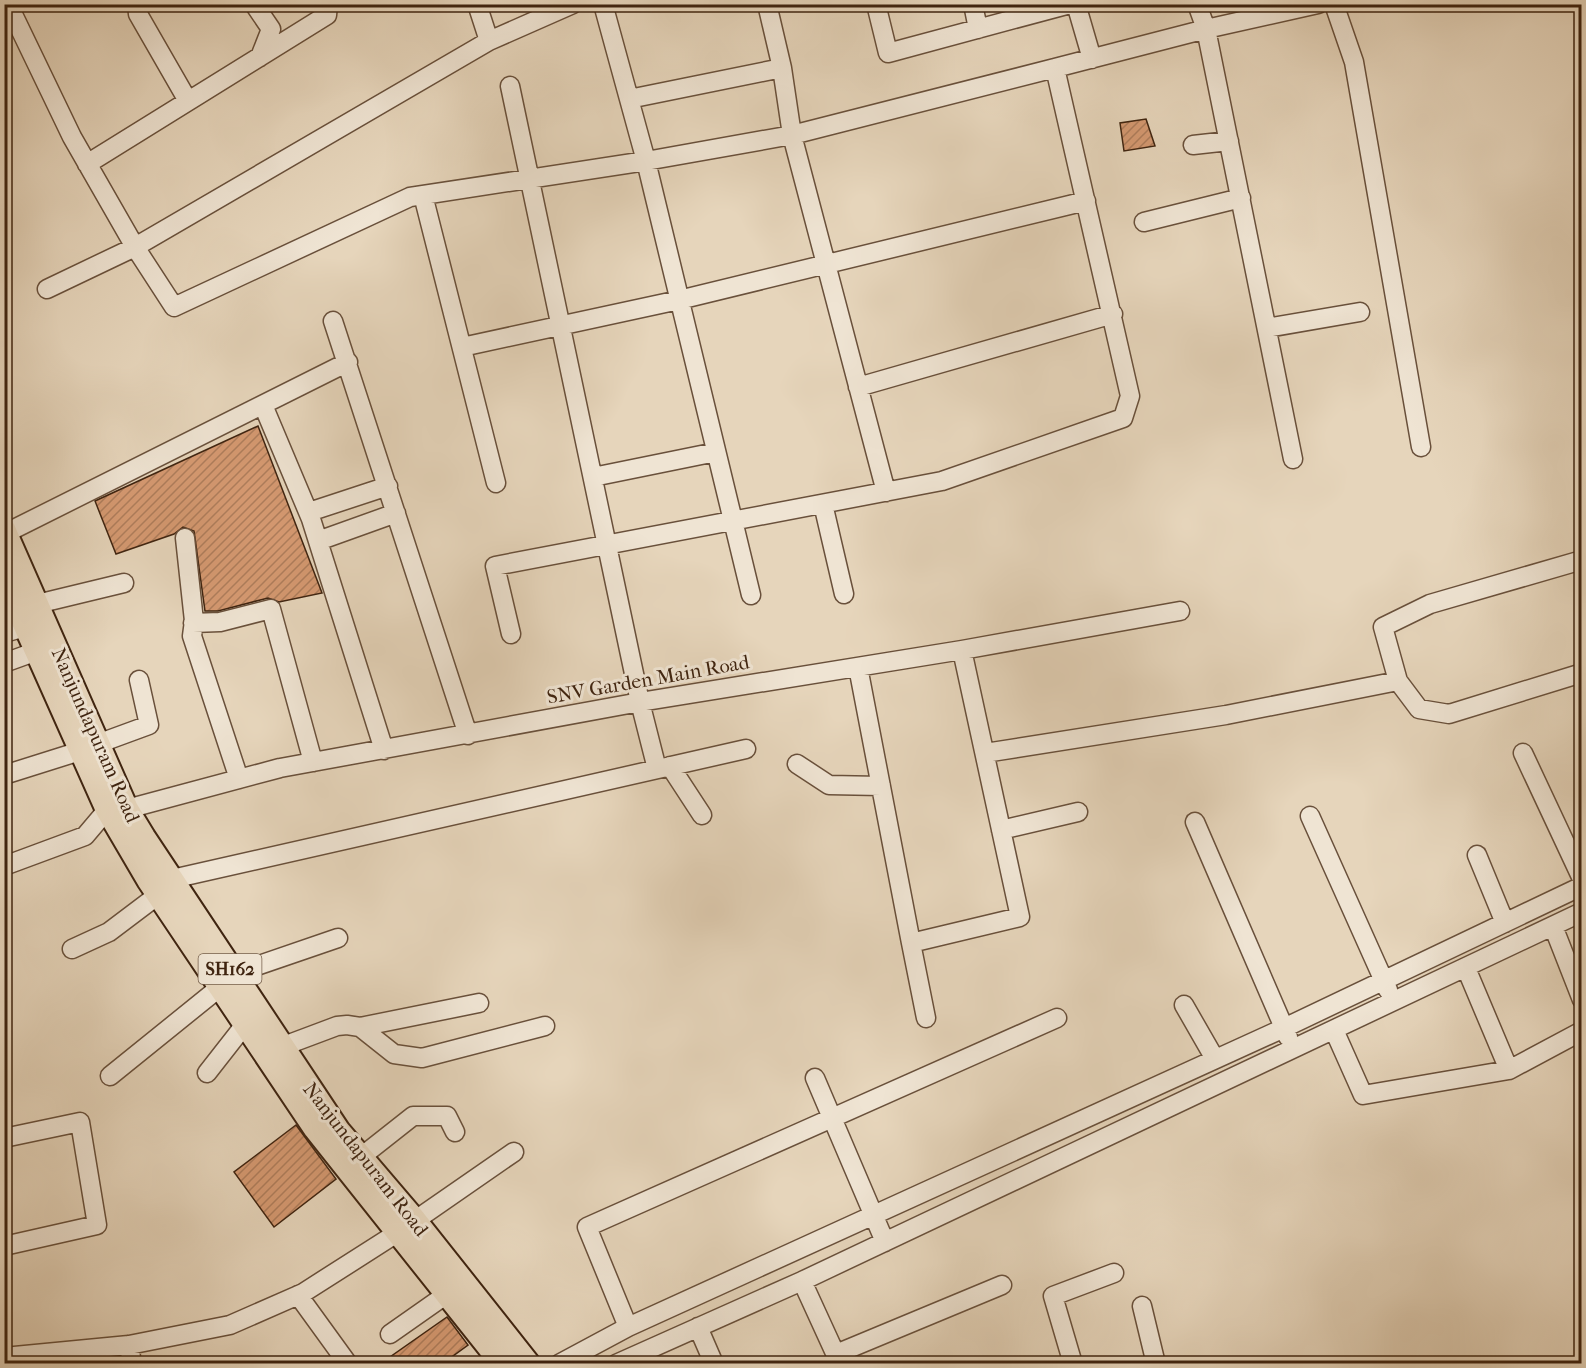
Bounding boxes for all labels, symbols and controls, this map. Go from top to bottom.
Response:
street label: Nanjundapuram Road [47,644,145,827]
street label: SNV Garden Main Road [545,650,752,709]
road number: SH162 [198,954,262,984]
street label: Nanjundapuram Road [298,1078,433,1242]

